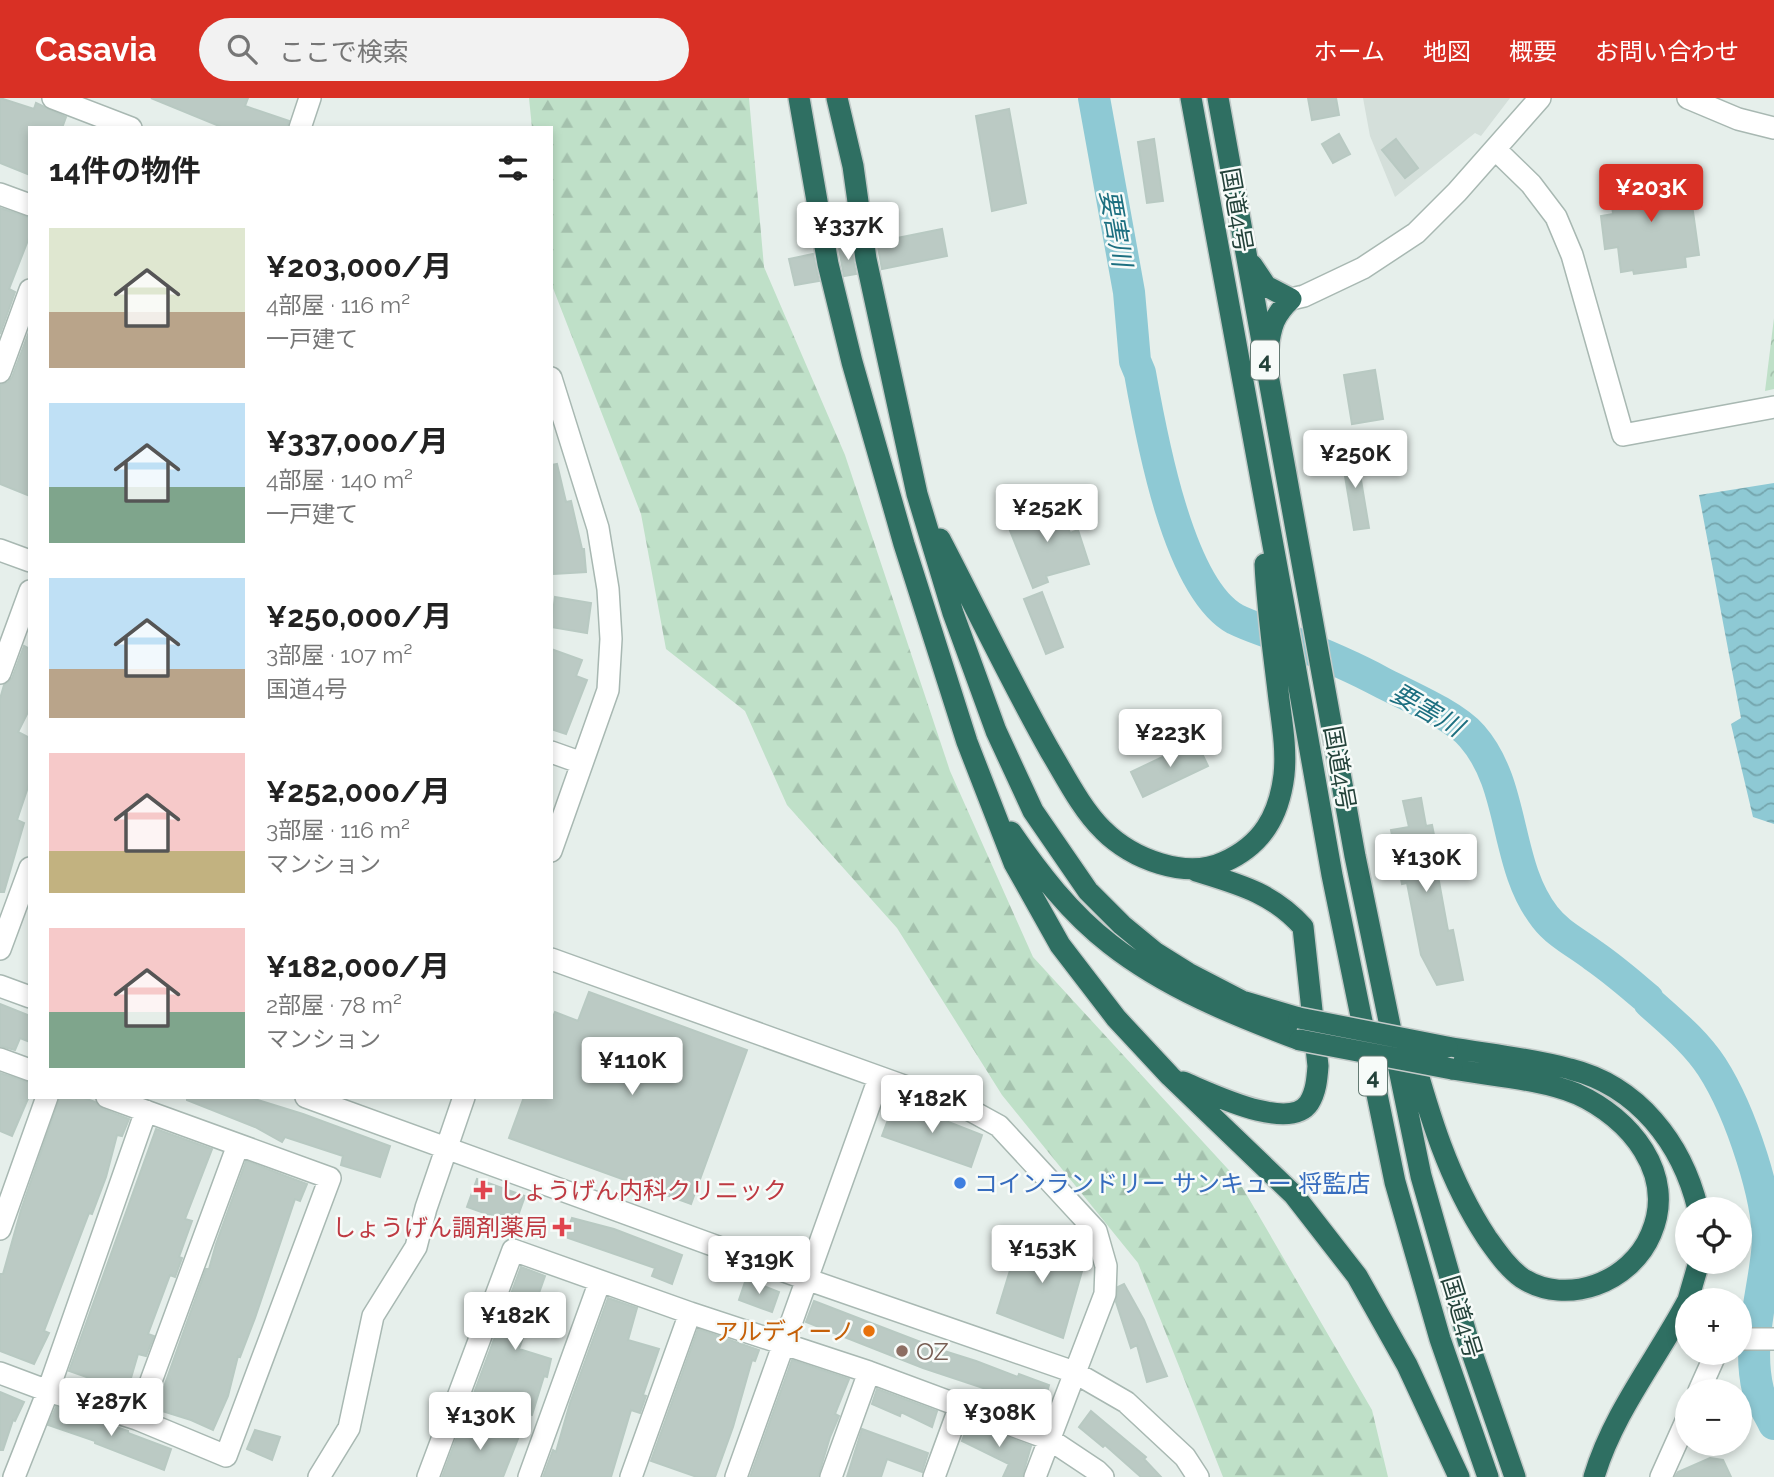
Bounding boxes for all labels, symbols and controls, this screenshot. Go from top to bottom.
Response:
search box [199,18,689,81]
text: Casavia [35,30,157,69]
icon: search [223,30,261,68]
text: ここで検索 [279,37,409,67]
text: ホーム [1314,37,1385,66]
text: 地図 [1423,37,1471,66]
text: 概要 [1509,37,1557,66]
text: お問い合わせ [1595,37,1739,66]
icon: filters [494,149,532,187]
text: 14件の物件 [49,153,201,188]
pin: ¥203K [1602,164,1700,224]
street label: 国道4号 [1215,166,1259,254]
text: ¥203K [1615,173,1687,200]
water label: 要害川 [1094,187,1138,272]
pin: ¥337K [799,202,897,262]
text: ¥337K [813,211,883,238]
text: ¥203,000/月 [266,249,452,284]
icon: home [105,256,189,340]
text: 4部屋 · 116 m² [266,291,410,318]
text: 一戸建て [266,325,358,352]
road number: 4 [1251,341,1279,380]
text: ¥337,000/月 [266,424,449,459]
pin: ¥250K [1306,430,1404,490]
icon: home [105,431,189,515]
text: ¥250K [1319,439,1391,466]
text: 4部屋 · 140 m² [266,466,413,493]
pin: ¥252K [998,484,1096,544]
text: ¥252K [1012,493,1082,520]
text: 一戸建て [266,500,358,527]
text: ¥250,000/月 [266,599,452,634]
icon: home [105,606,189,690]
text: 3部屋 · 107 m² [266,641,412,668]
text: 国道4号 [266,675,348,702]
water label: 要害川 [1386,678,1471,744]
pin: ¥223K [1121,710,1219,769]
text: ¥223K [1135,718,1205,745]
street label: 国道4号 [1318,724,1362,812]
text: ¥252,000/月 [266,774,451,809]
icon: home [105,781,189,865]
text: 3部屋 · 116 m² [266,816,410,843]
pin: ¥130K [1377,834,1475,894]
text: ¥130K [1391,843,1461,870]
text: マンション [266,850,381,877]
text: ¥182,000/月 [266,949,450,984]
icon: home [105,956,189,1040]
text: 2部屋 · 78 m² [266,991,402,1018]
text: マンション [266,1025,381,1052]
pin: ¥110K [583,1038,681,1097]
text: ¥110K [598,1046,666,1073]
road number: 4 [1359,1057,1387,1096]
pin: ¥182K [883,1076,981,1135]
text: ¥182K [897,1084,967,1111]
place label: コインランドリー サンキュー 将監店 [974,1169,1370,1198]
marker: コインランドリー サンキュー 将監店 [952,1175,968,1191]
place label: しょうげん内科クリニック [499,1176,787,1205]
marker: しょうげん内科クリニック [473,1180,493,1200]
map controls [1675,1197,1752,1456]
button: locate [1675,1197,1752,1274]
place label: しょうげん調剤薬局 [332,1213,548,1242]
marker: しょうげん調剤薬局 [554,1219,570,1235]
pin: ¥153K [993,1226,1091,1285]
text: ¥153K [1008,1234,1076,1261]
pin: ¥319K [710,1236,808,1296]
text: ¥319K [724,1245,794,1272]
street label: 国道4号 [1436,1272,1488,1362]
button: + [1675,1288,1752,1365]
pin: ¥182K [466,1292,564,1352]
text: ¥182K [480,1301,550,1328]
place label: アルディーノ [714,1317,855,1346]
marker: アルディーノ [861,1323,877,1339]
place label: OZ [916,1337,949,1366]
marker: OZ [894,1343,910,1359]
pin: ¥287K [62,1378,160,1438]
button: − [1675,1379,1752,1456]
text: ¥287K [75,1387,147,1414]
pin: ¥308K [950,1390,1048,1449]
pin: ¥130K [431,1392,529,1452]
text: ¥308K [963,1398,1035,1425]
text: ¥130K [445,1401,515,1428]

